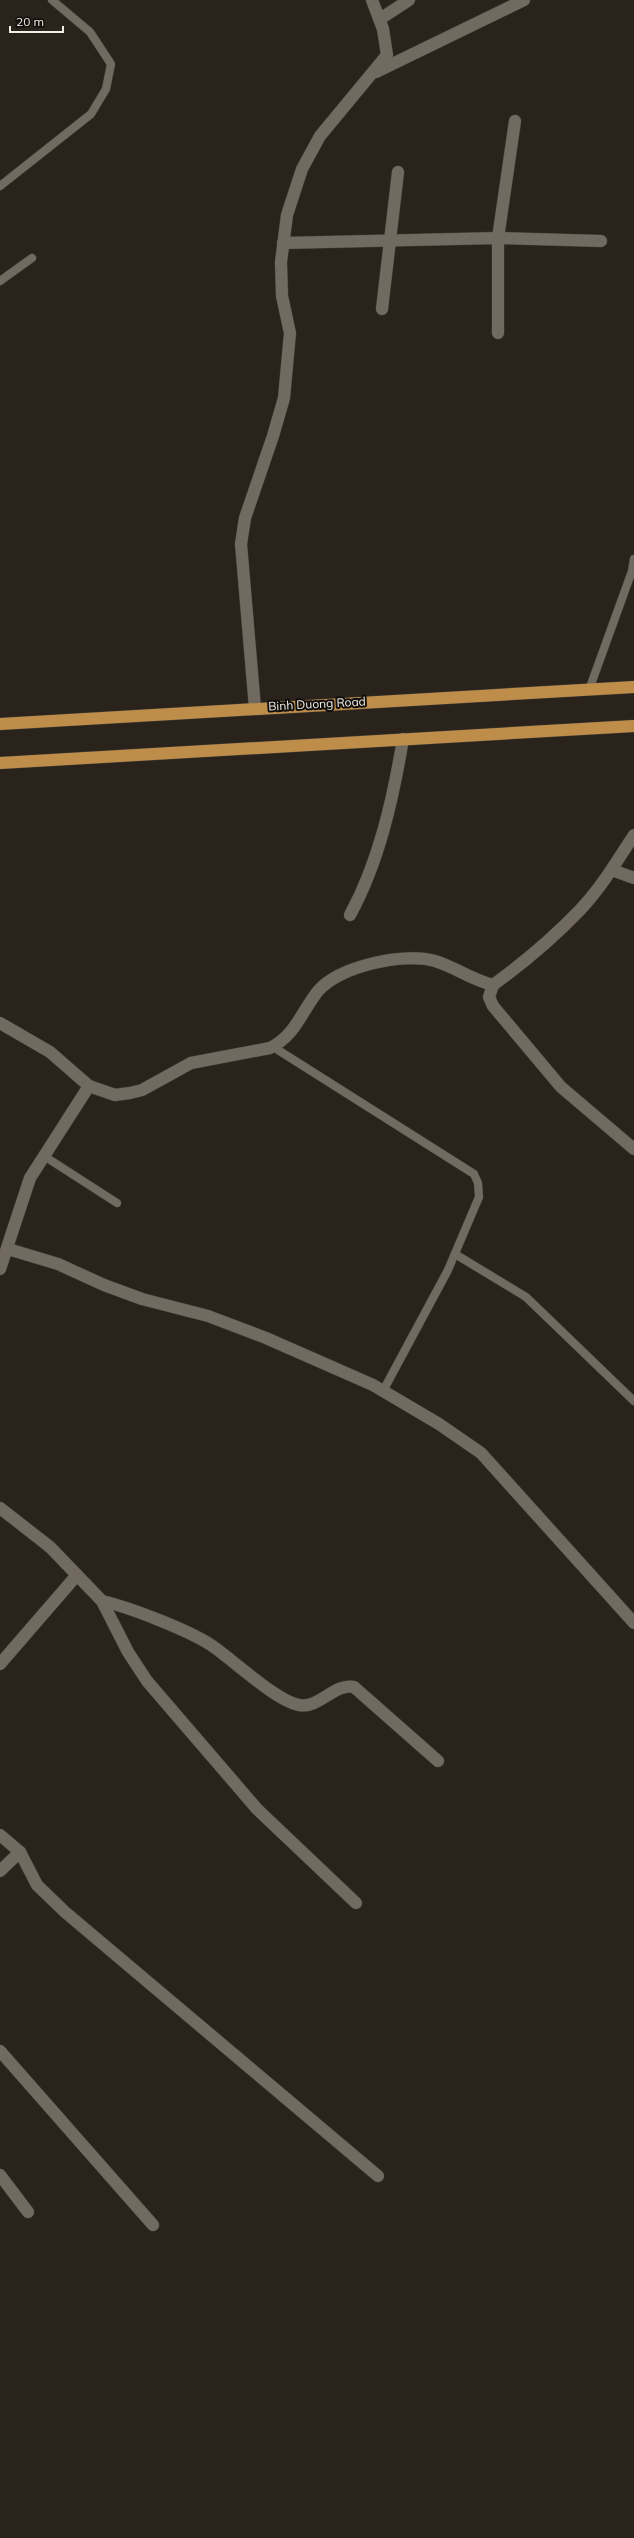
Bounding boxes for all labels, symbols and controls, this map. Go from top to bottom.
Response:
scale bar [10,8,63,34]
text: 20 m [16,14,44,29]
street label: Binh Duong Road [268,693,366,714]

